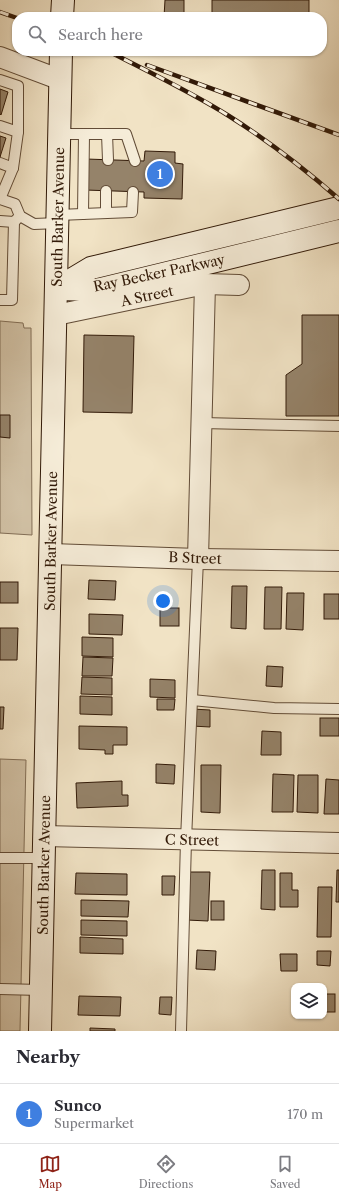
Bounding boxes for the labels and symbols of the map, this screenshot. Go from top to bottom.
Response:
street label: South Barker Avenue [48,147,68,287]
pin: 1 [147,159,173,189]
street label: Ray Becker Parkway [92,250,227,296]
street label: A Street [118,282,175,311]
street label: South Barker Avenue [41,471,61,611]
street label: B Street [168,548,222,568]
your location [153,591,173,611]
street label: South Barker Avenue [34,795,54,935]
street label: C Street [165,831,219,849]

